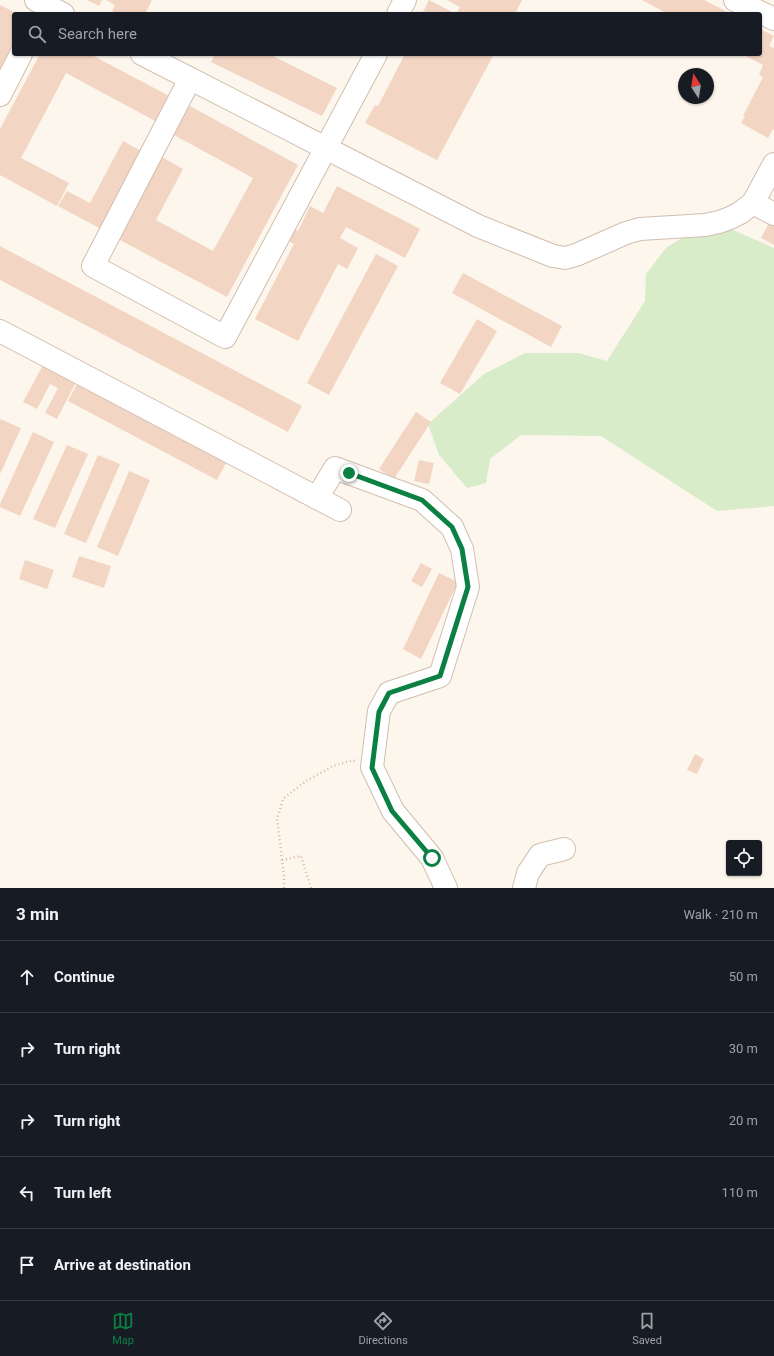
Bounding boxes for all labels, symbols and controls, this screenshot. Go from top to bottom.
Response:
search box [12,12,762,56]
icon: search [26,23,48,45]
text: Search here [58,25,137,43]
north arrow [678,68,714,104]
route end [340,464,358,482]
map controls [726,840,762,876]
button: locate [726,840,762,876]
route start [423,849,441,867]
text: 3 min [16,904,59,924]
text: Walk · 210 m [683,907,758,922]
icon: ahead [16,966,38,988]
text: Continue [54,968,115,986]
text: 50 m [729,969,758,984]
icon: right [16,1038,38,1060]
text: Turn right [54,1040,120,1058]
text: 30 m [729,1041,758,1056]
icon: right [16,1110,38,1132]
text: Turn right [54,1112,120,1130]
text: 20 m [729,1113,758,1128]
icon: left [16,1182,38,1204]
text: Turn left [54,1184,111,1202]
text: 110 m [721,1185,758,1200]
icon: arrive [16,1254,38,1276]
text: Arrive at destination [54,1256,191,1274]
tab: Map [112,1310,134,1347]
tab: Directions [358,1310,408,1347]
tab: Saved [632,1310,662,1347]

